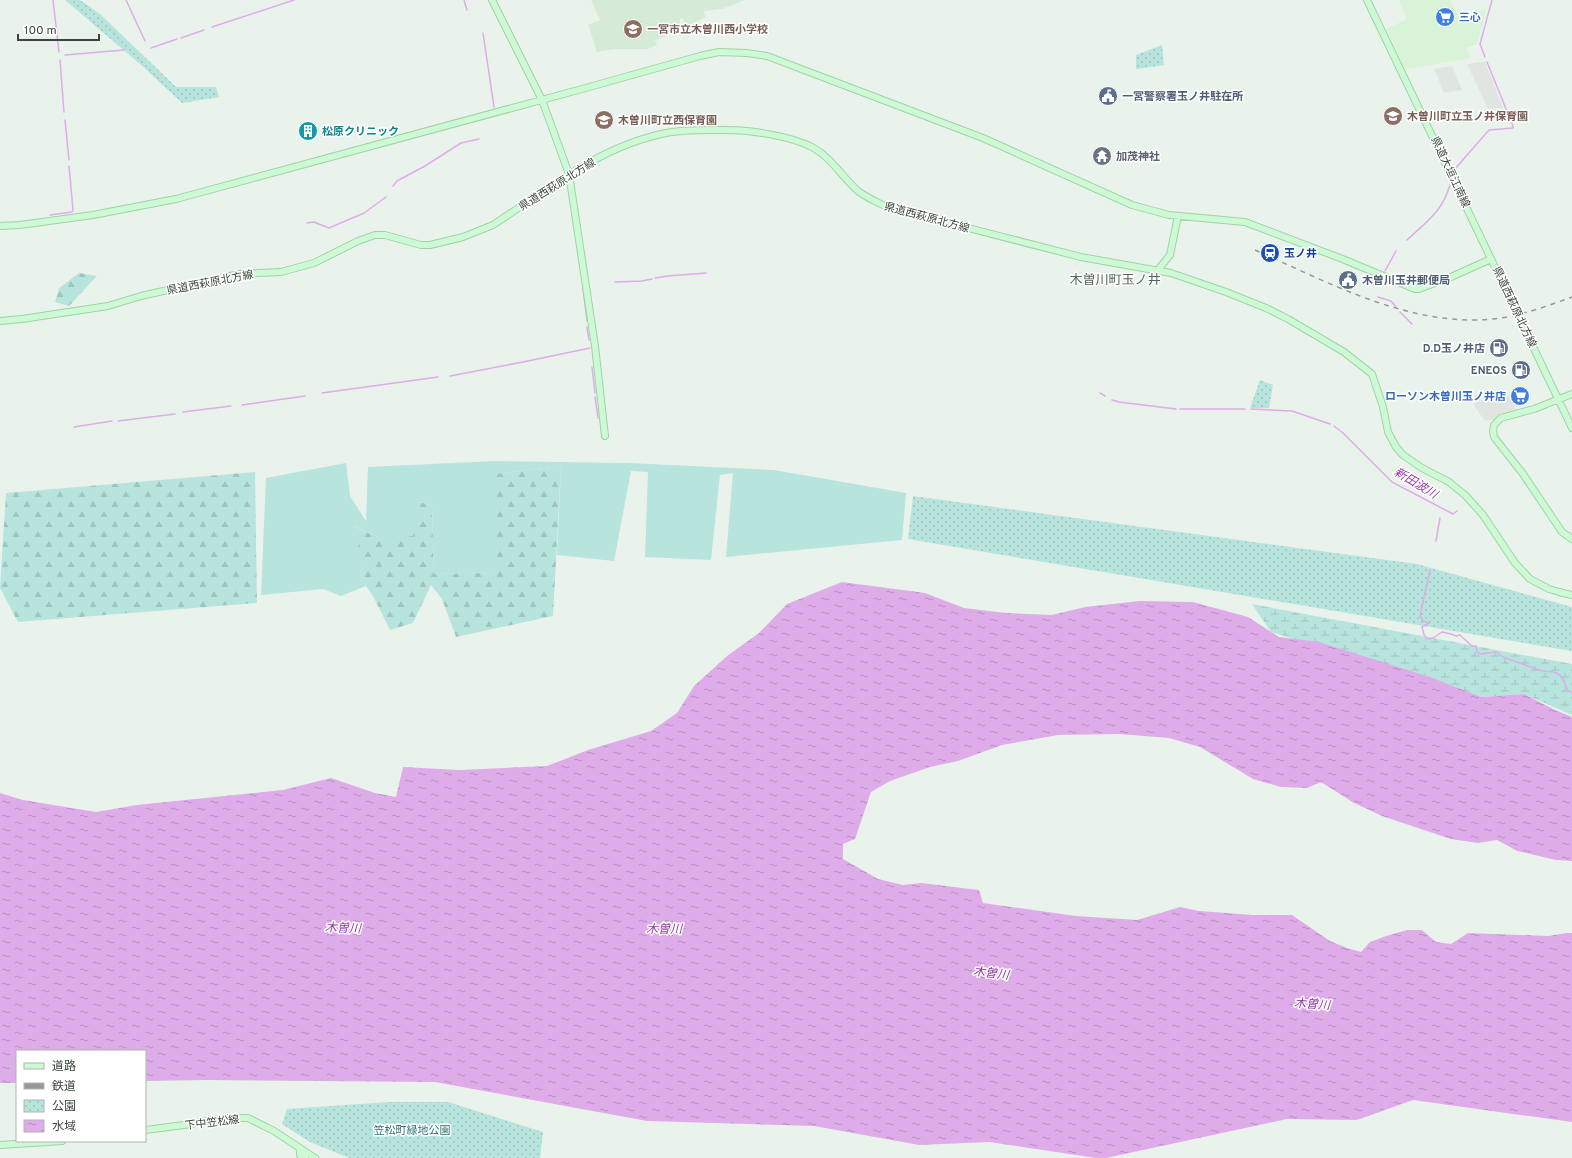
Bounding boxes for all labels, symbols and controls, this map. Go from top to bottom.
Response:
supermarket icon: 三心 [1434,6,1456,28]
place label: 三心 [1459,11,1481,25]
scale bar [18,16,99,42]
school or university icon: 一宮市立木曽川西小学校 [622,18,644,40]
text: 100 m [24,23,57,39]
place label: 一宮市立木曽川西小学校 [647,23,768,37]
public building icon: 一宮警察署玉ノ井駐在所 [1097,85,1119,107]
place label: 一宮警察署玉ノ井駐在所 [1122,90,1243,104]
school or university icon: 木曽川町立玉ノ井保育園 [1382,105,1404,127]
school or university icon: 木曽川町立西保育園 [593,109,615,131]
place label: 木曽川町立玉ノ井保育園 [1407,110,1528,124]
place label: 木曽川町立西保育園 [618,114,717,128]
building icon: 松原クリニック [297,120,319,142]
place label: 松原クリニック [322,125,399,139]
street label: 県道大垣江南線 [1427,135,1473,210]
temple icon: 加茂神社 [1091,145,1113,167]
place label: 加茂神社 [1116,150,1160,164]
street label: 県道西萩原北方線 [517,156,599,214]
street label: 県道西萩原北方線 [882,200,971,236]
station icon: 玉ノ井 [1259,242,1281,264]
place label: 玉ノ井 [1284,247,1317,261]
street label: 県道西萩原北方線 [1489,265,1539,350]
street label: 県道西萩原北方線 [166,268,255,298]
public building icon: 木曽川玉井郵便局 [1337,269,1359,291]
district label: 木曽川町玉ノ井 [1069,273,1161,289]
place label: 木曽川玉井郵便局 [1362,274,1450,288]
fuel station icon: D.D玉ノ井店 [1488,337,1510,359]
place label: D.D玉ノ井店 [1423,342,1485,356]
fuel station icon: ENEOS [1510,359,1532,381]
place label: ENEOS [1471,364,1507,378]
supermarket icon: ローソン木曽川玉ノ井店 [1509,385,1531,407]
place label: ローソン木曽川玉ノ井店 [1385,390,1506,404]
water label: 新田波川 [1391,465,1442,504]
water label: 木曽川 [325,920,363,938]
water label: 木曽川 [646,922,684,938]
water label: 木曽川 [972,964,1012,984]
water label: 木曽川 [1293,996,1332,1014]
legend [16,1050,146,1142]
text: 道路 [52,1059,76,1075]
text: 鉄道 [52,1079,76,1095]
text: 公園 [52,1099,76,1115]
street label: 下中笠松線 [184,1113,240,1133]
text: 水域 [52,1119,76,1135]
park label: 笠松町緑地公園 [374,1124,451,1138]

